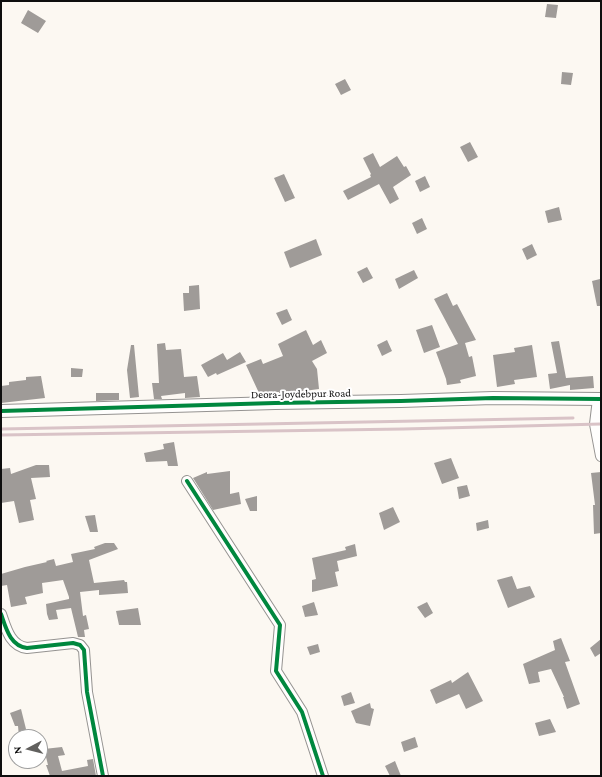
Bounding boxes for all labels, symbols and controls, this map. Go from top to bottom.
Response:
street label: Deora-Joydebpur Road [251,387,351,401]
north arrow [8,729,48,769]
text: N [11,746,23,755]

